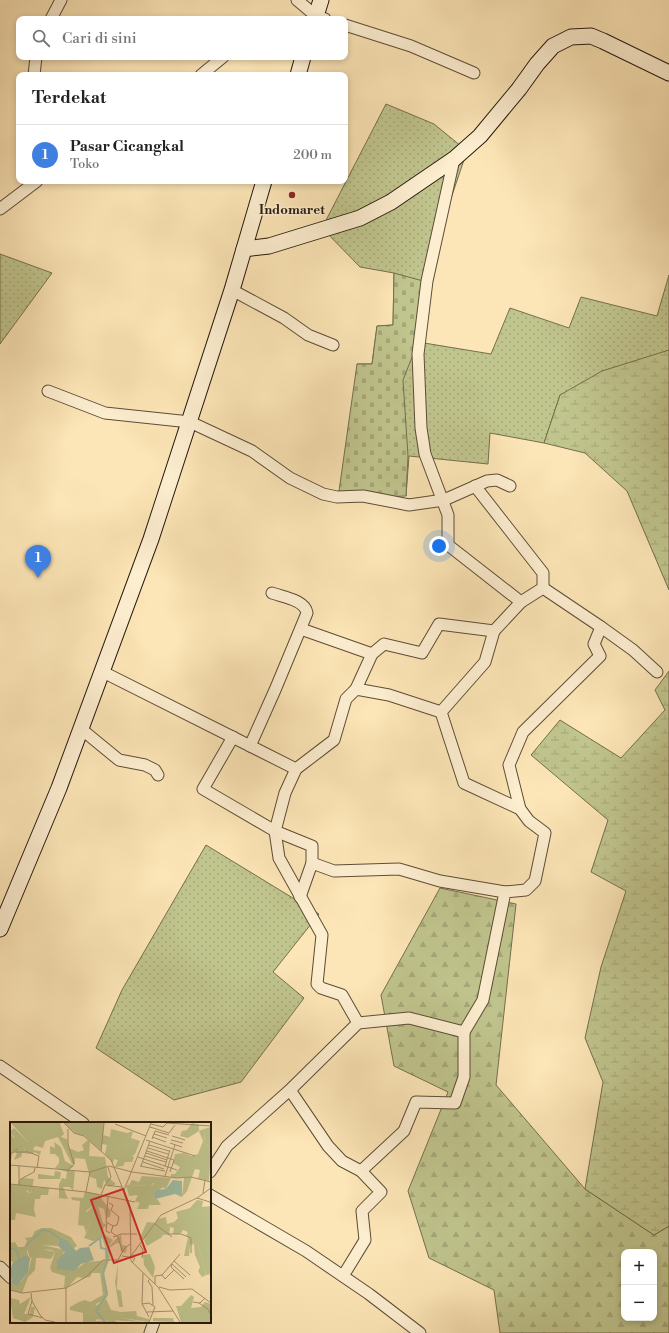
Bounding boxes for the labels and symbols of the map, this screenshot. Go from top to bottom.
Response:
marker: Indomaret [287,190,297,200]
place label: Indomaret [259,202,325,218]
your location [429,536,449,556]
pin: 1 [25,545,51,578]
inset map [10,1122,211,1323]

